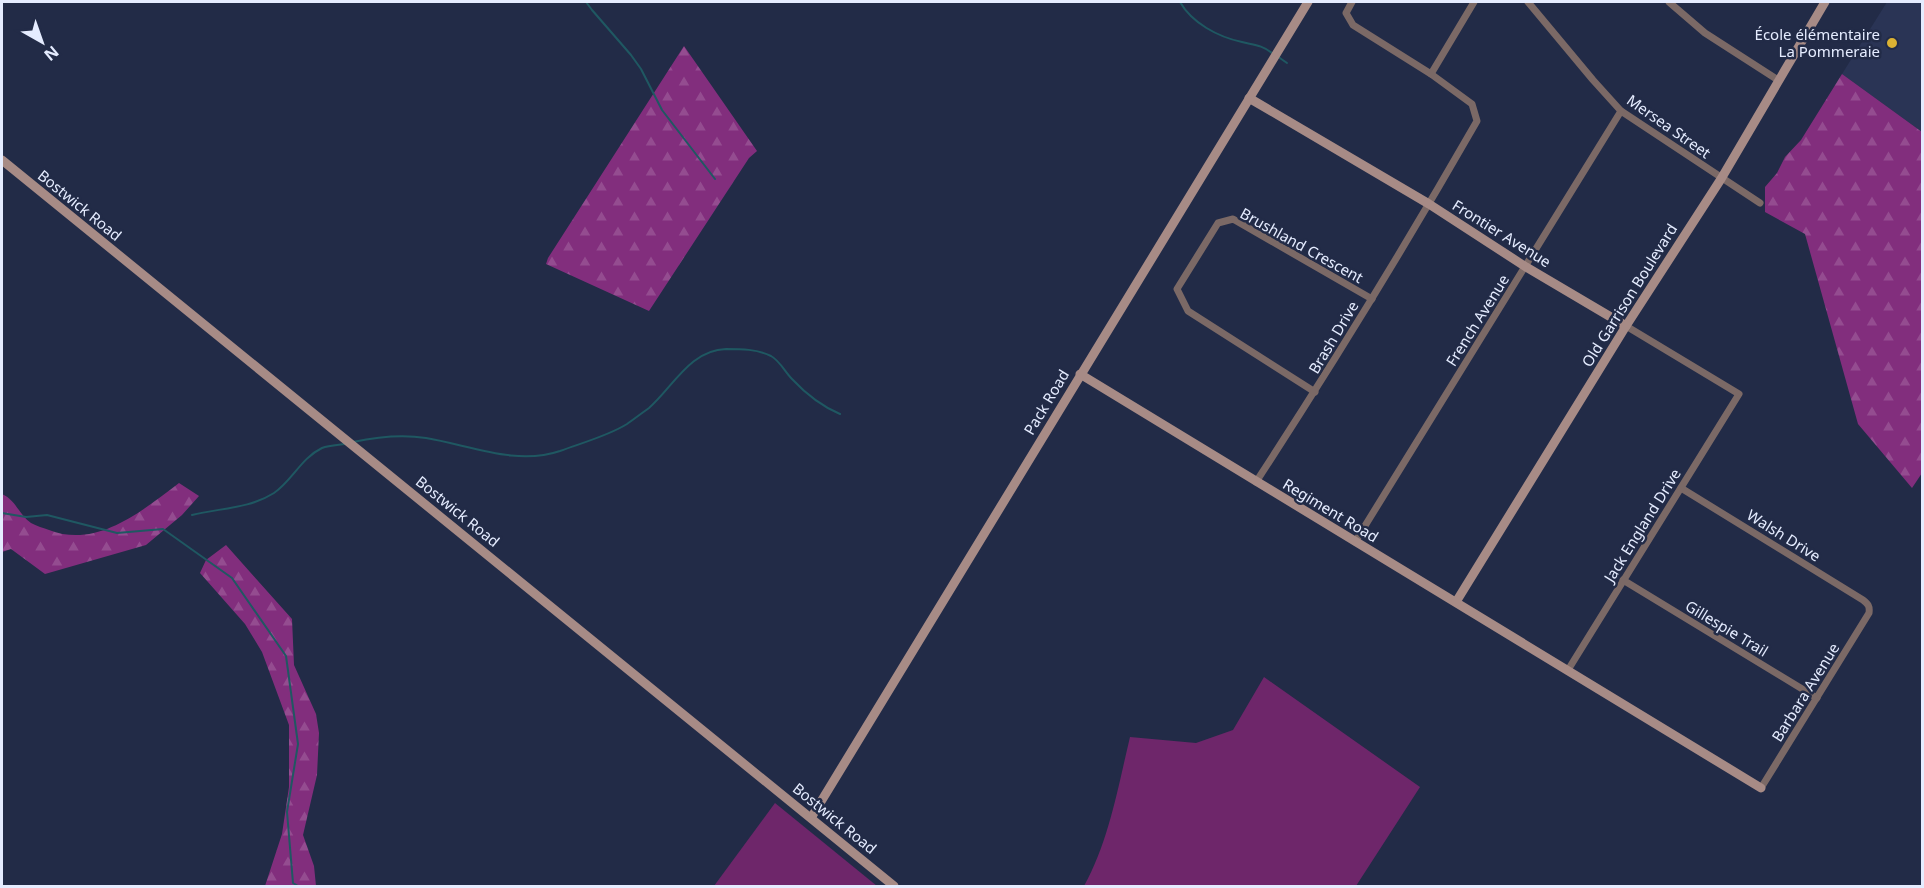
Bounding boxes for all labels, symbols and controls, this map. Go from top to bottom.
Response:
north arrow [12,12,72,72]
place label: École élémentaire La Pommeraie [1755,24,1880,61]
marker: École élémentaire La Pommeraie [1885,36,1899,50]
text: N [40,41,64,66]
street label: Mersea Street [1623,90,1715,163]
street label: Bostwick Road [34,165,126,245]
street label: Frontier Avenue [1449,195,1555,271]
street label: Brushland Crescent [1237,203,1368,287]
street label: Old Garrison Boulevard [1577,220,1681,370]
street label: French Avenue [1441,270,1513,370]
street label: Brash Drive [1303,297,1363,377]
street label: Pack Road [1019,366,1073,438]
street label: Jack England Drive [1598,464,1685,587]
street label: Bostwick Road [412,471,504,551]
street label: Regiment Road [1280,474,1382,546]
street label: Walsh Drive [1743,504,1825,566]
street label: Gillespie Trail [1682,595,1772,661]
street label: Barbara Avenue [1767,639,1843,745]
street label: Bostwick Road [789,778,881,858]

